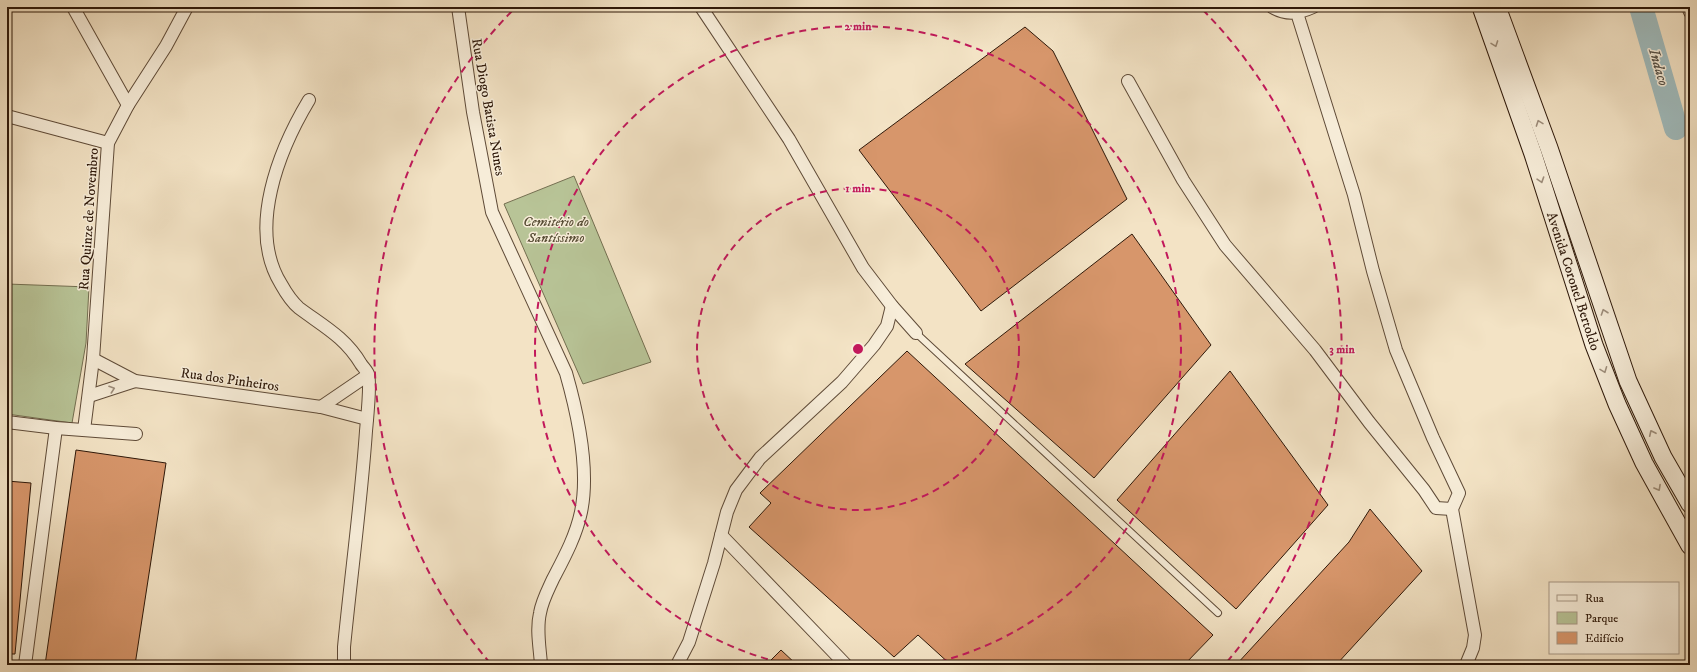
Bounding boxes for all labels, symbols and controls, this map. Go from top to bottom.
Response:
text: 2 min [845,19,872,34]
street label: Rua Diogo Batista Nunes [467,37,509,178]
one-way arrow [1490,40,1498,47]
water label: Indaco [1644,45,1673,88]
one-way arrow [1536,120,1544,127]
street label: Rua Quinze de Novembro [75,147,103,291]
one-way arrow [1536,176,1545,183]
text: 1 min [845,181,871,196]
street label: Avenida Coronel Bertoldo [1542,210,1604,353]
park label: Cemitério do Santíssimo [523,213,589,247]
one-way arrow [1601,309,1609,316]
centre of rings [851,342,865,356]
text: 3 min [1329,342,1355,357]
street label: Rua dos Pinheiros [180,364,280,396]
one-way arrow [1599,366,1607,373]
one-way arrow [108,385,115,393]
one-way arrow [1649,430,1657,437]
one-way arrow [1653,484,1660,491]
legend [1549,582,1679,654]
text: Rua [1585,591,1605,606]
text: Parque [1585,611,1618,626]
text: Edifício [1585,631,1624,646]

